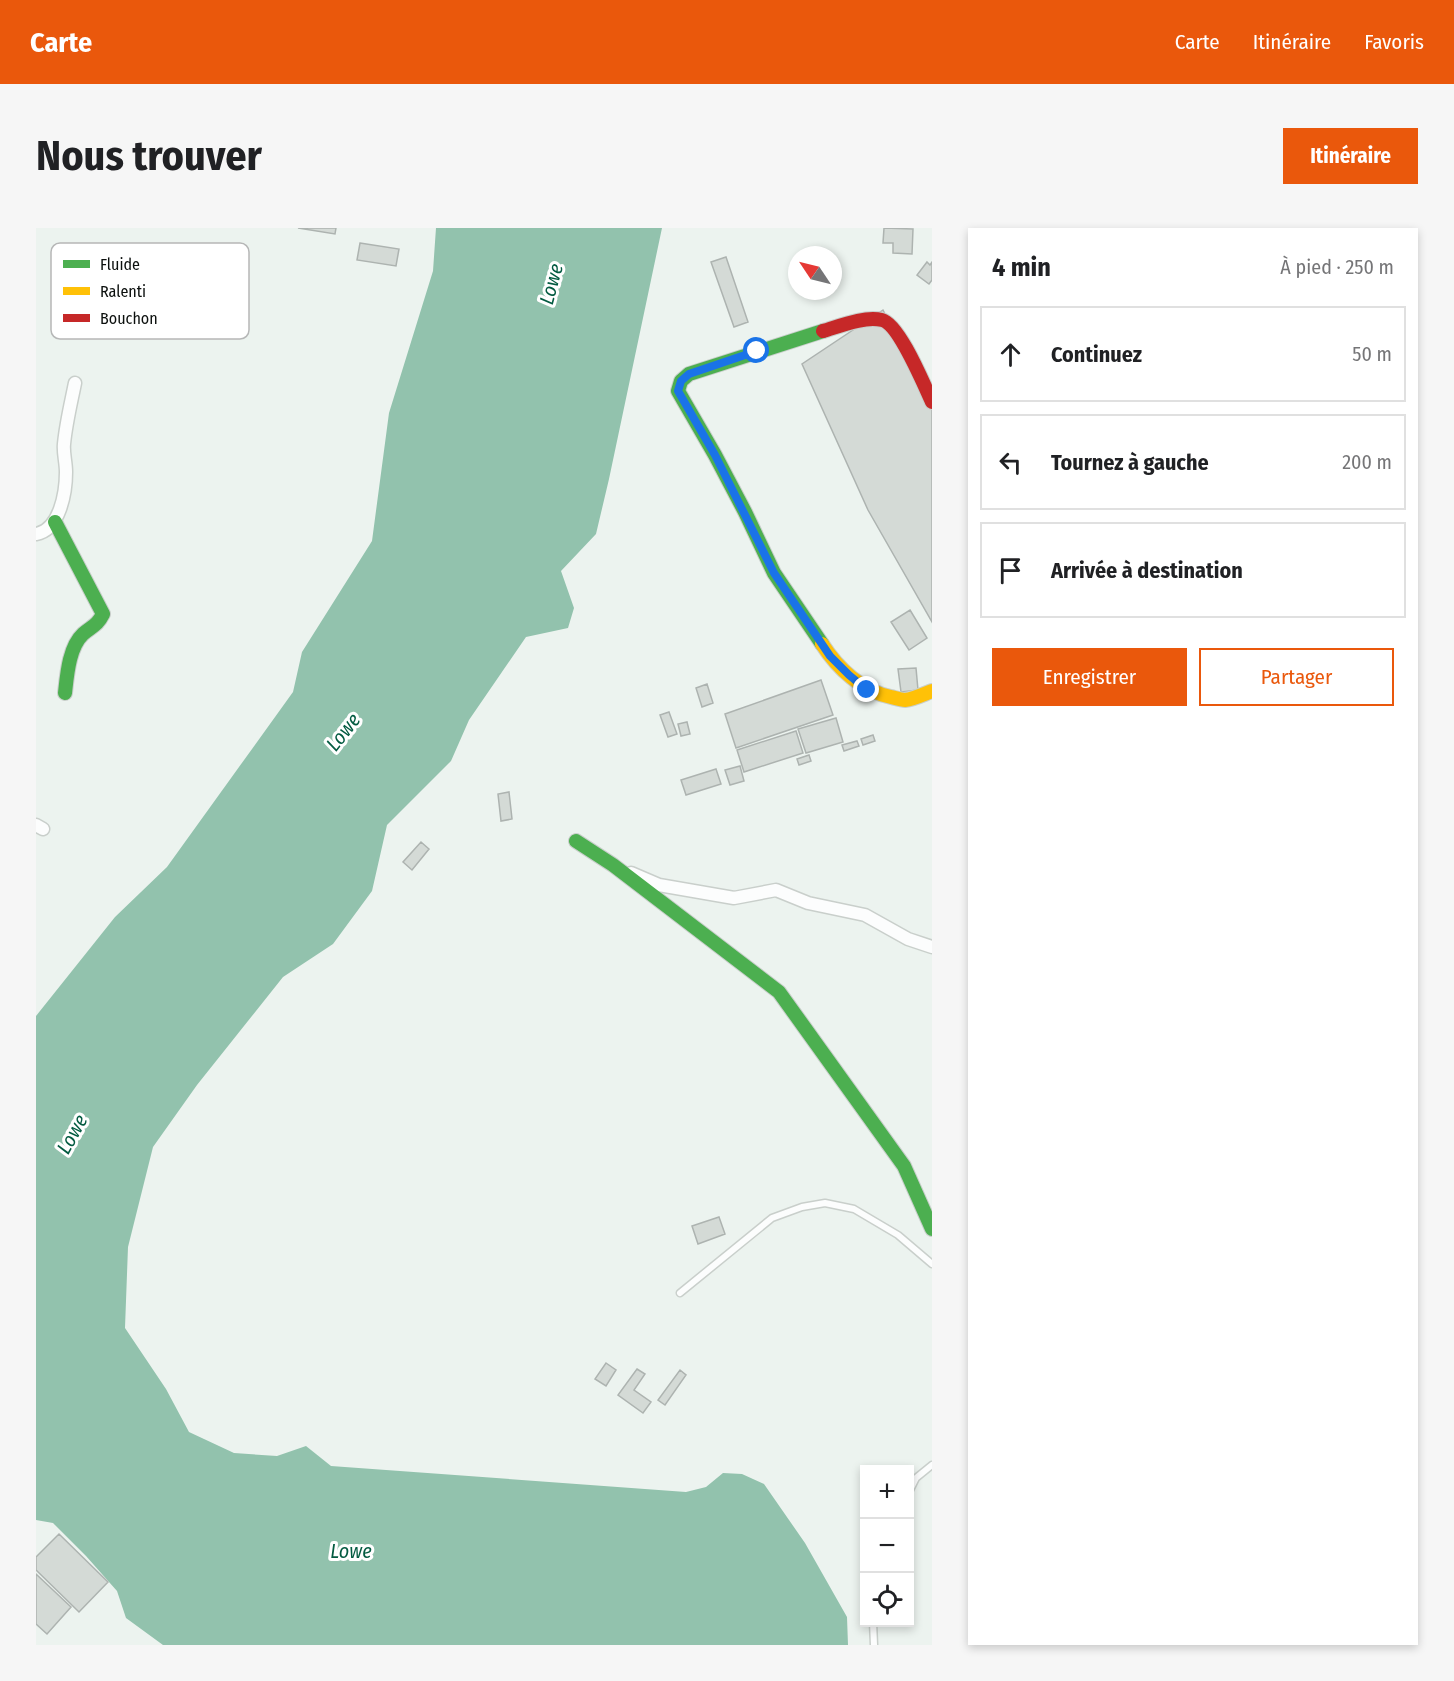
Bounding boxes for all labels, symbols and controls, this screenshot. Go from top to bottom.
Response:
text: Carte [30,26,92,59]
text: Carte [1175,29,1220,55]
text: Itinéraire [1253,29,1331,55]
text: Favoris [1364,29,1424,55]
button: Itinéraire [1283,128,1418,184]
text: Nous trouver [36,131,262,181]
legend [51,243,249,339]
north arrow [788,246,842,300]
text: 4 min [992,252,1051,283]
text: Fluide [100,255,140,274]
text: À pied · 250 m [1280,255,1394,279]
water label: Lowe [534,260,568,307]
text: Ralenti [100,282,146,301]
text: Bouchon [100,309,158,328]
route start [743,337,769,363]
icon: ahead [994,338,1027,371]
text: Continuez [1051,341,1142,368]
text: 50 m [1352,342,1392,366]
icon: left [994,446,1027,479]
text: Tournez à gauche [1051,449,1209,476]
text: 200 m [1342,450,1392,474]
icon: arrive [994,554,1027,587]
text: Arrivée à destination [1051,557,1243,584]
button: Enregistrer [992,648,1187,706]
button: Partager [1199,648,1394,706]
route end [853,676,879,702]
water label: Lowe [321,708,365,756]
water label: Lowe [51,1110,93,1158]
map controls [860,1465,914,1627]
button: + [860,1465,914,1519]
button: − [860,1519,914,1573]
water label: Lowe [330,1539,372,1563]
button: locate [860,1573,914,1627]

